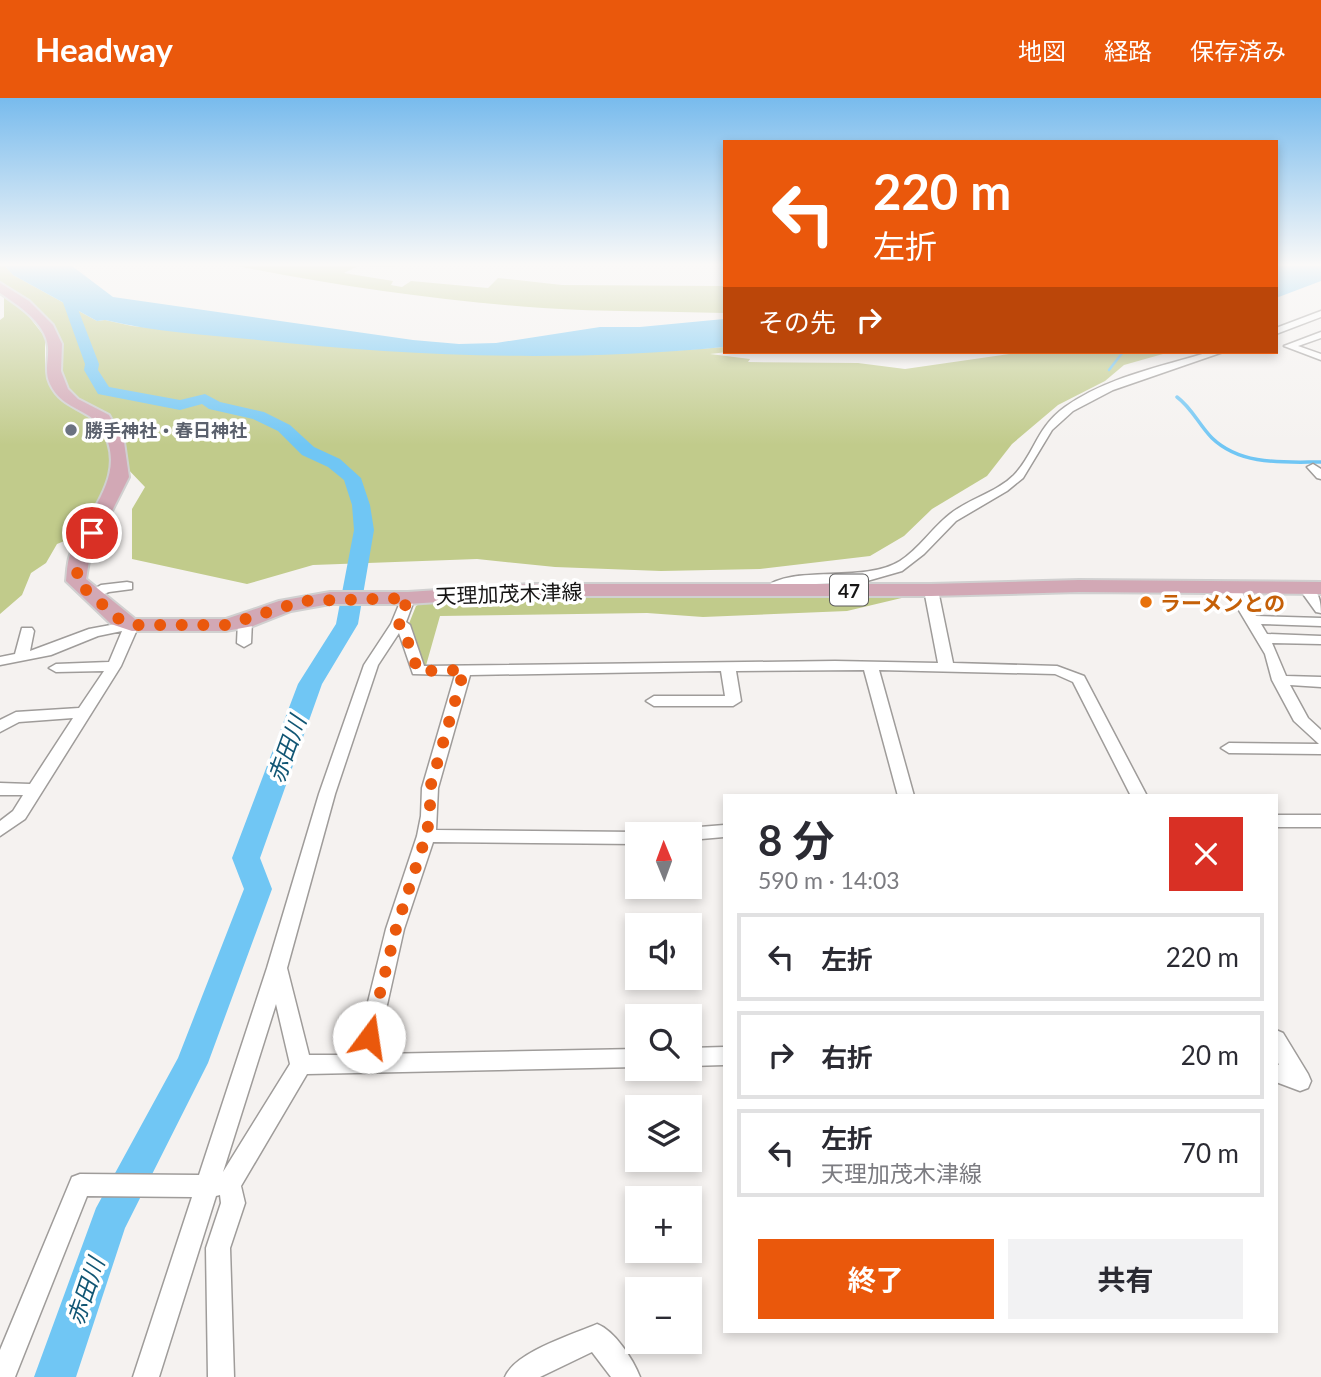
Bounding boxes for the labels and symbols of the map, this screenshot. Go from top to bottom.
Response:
place label: 勝手神社・春日神社 [85,419,247,441]
marker: 勝手神社・春日神社 [63,422,79,438]
pin [62,503,122,563]
road number: 47 [830,575,868,606]
street label: 天理加茂木津線 [435,578,583,608]
place label: ラーメンとの [1160,590,1285,615]
marker: ラーメンとの [1138,594,1154,610]
water label: 赤田川 [261,709,312,786]
north arrow [625,822,702,900]
position arrow [332,1000,406,1074]
water label: 赤田川 [61,1251,110,1328]

